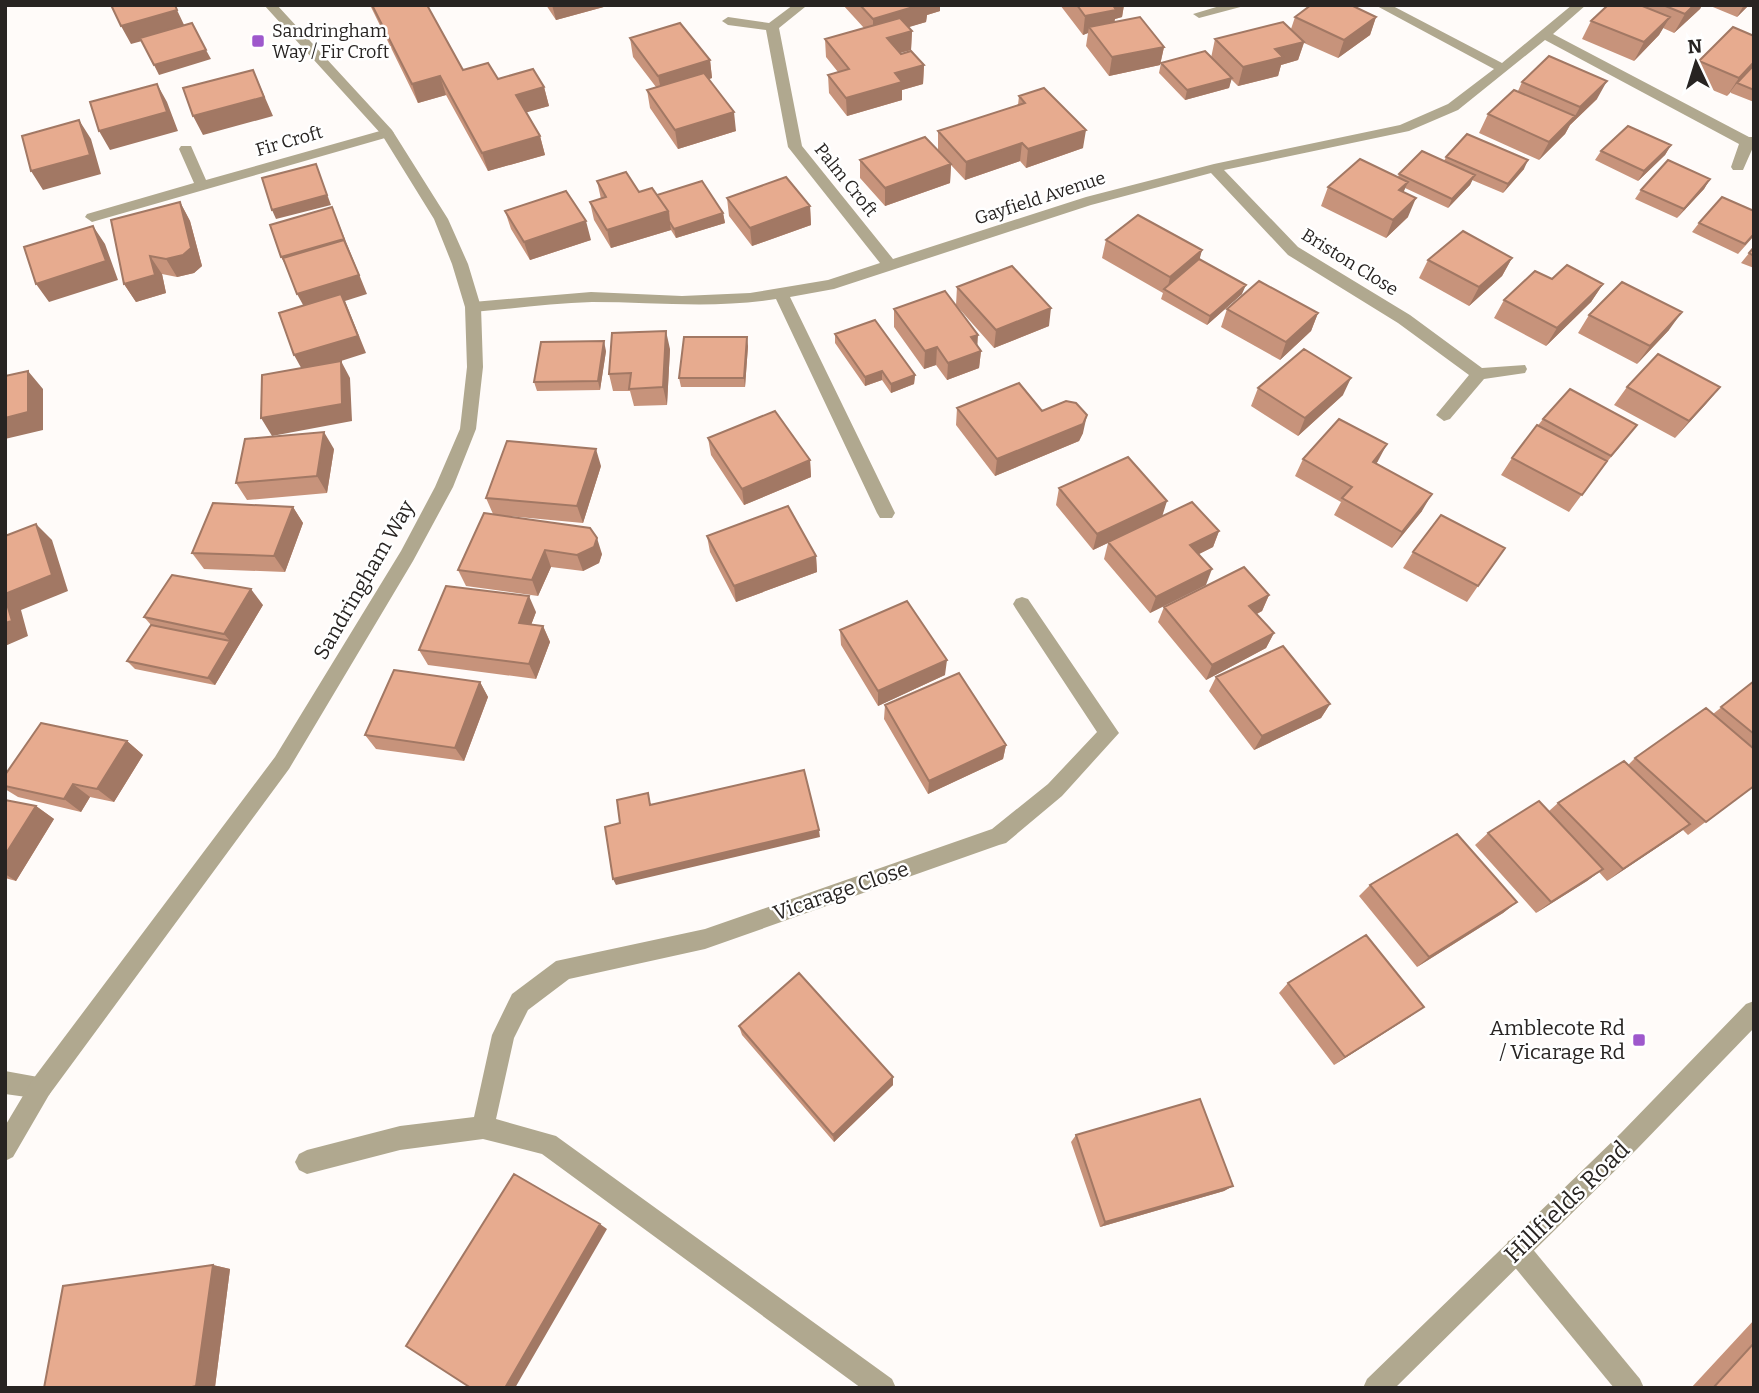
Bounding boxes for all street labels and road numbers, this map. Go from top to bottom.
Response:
street label: Fir Croft [253,121,325,161]
street label: Palm Croft [810,139,883,221]
street label: Gayfield Avenue [972,167,1108,229]
street label: Briston Close [1298,224,1402,300]
street label: Sandringham Way [308,495,421,664]
street label: Vicarage Close [770,856,912,926]
street label: Hillfields Road [1499,1135,1635,1269]

